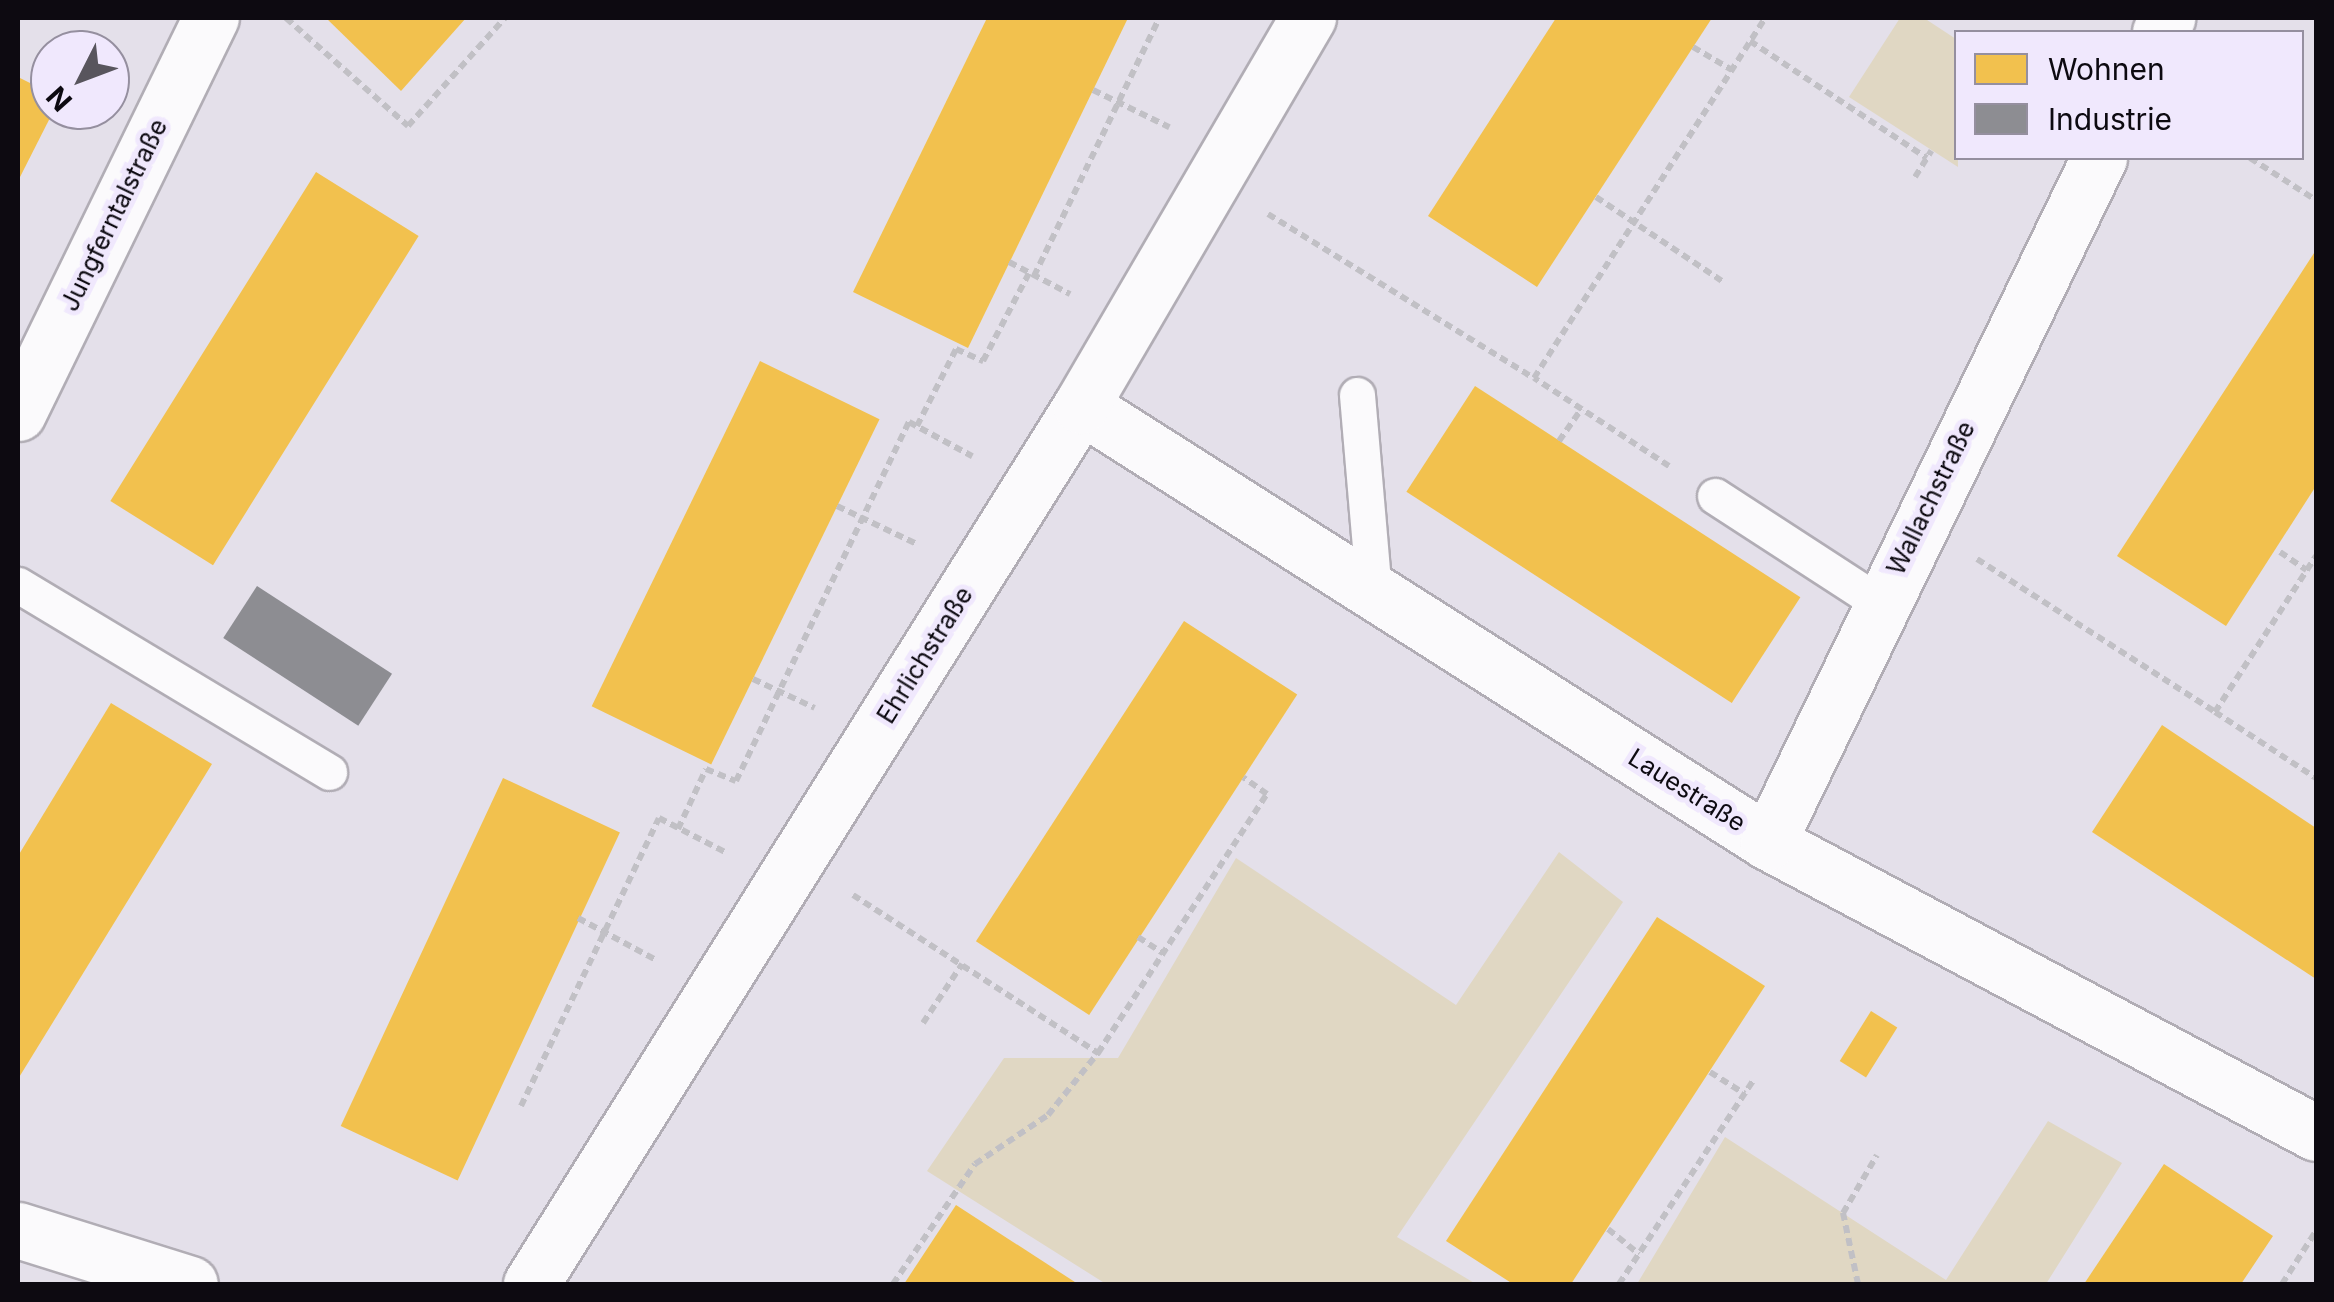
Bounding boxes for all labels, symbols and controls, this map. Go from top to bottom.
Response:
north arrow [30,30,130,130]
legend [1954,30,2304,160]
text: Wohnen [2048,51,2165,87]
text: N [39,79,79,118]
text: Industrie [2048,101,2172,137]
street label: Jungferntalstraße [54,114,174,316]
street label: Wallachstraße [1881,416,1981,580]
street label: Ehrlichstraße [871,581,979,729]
street label: Lauestraße [1623,742,1751,838]

